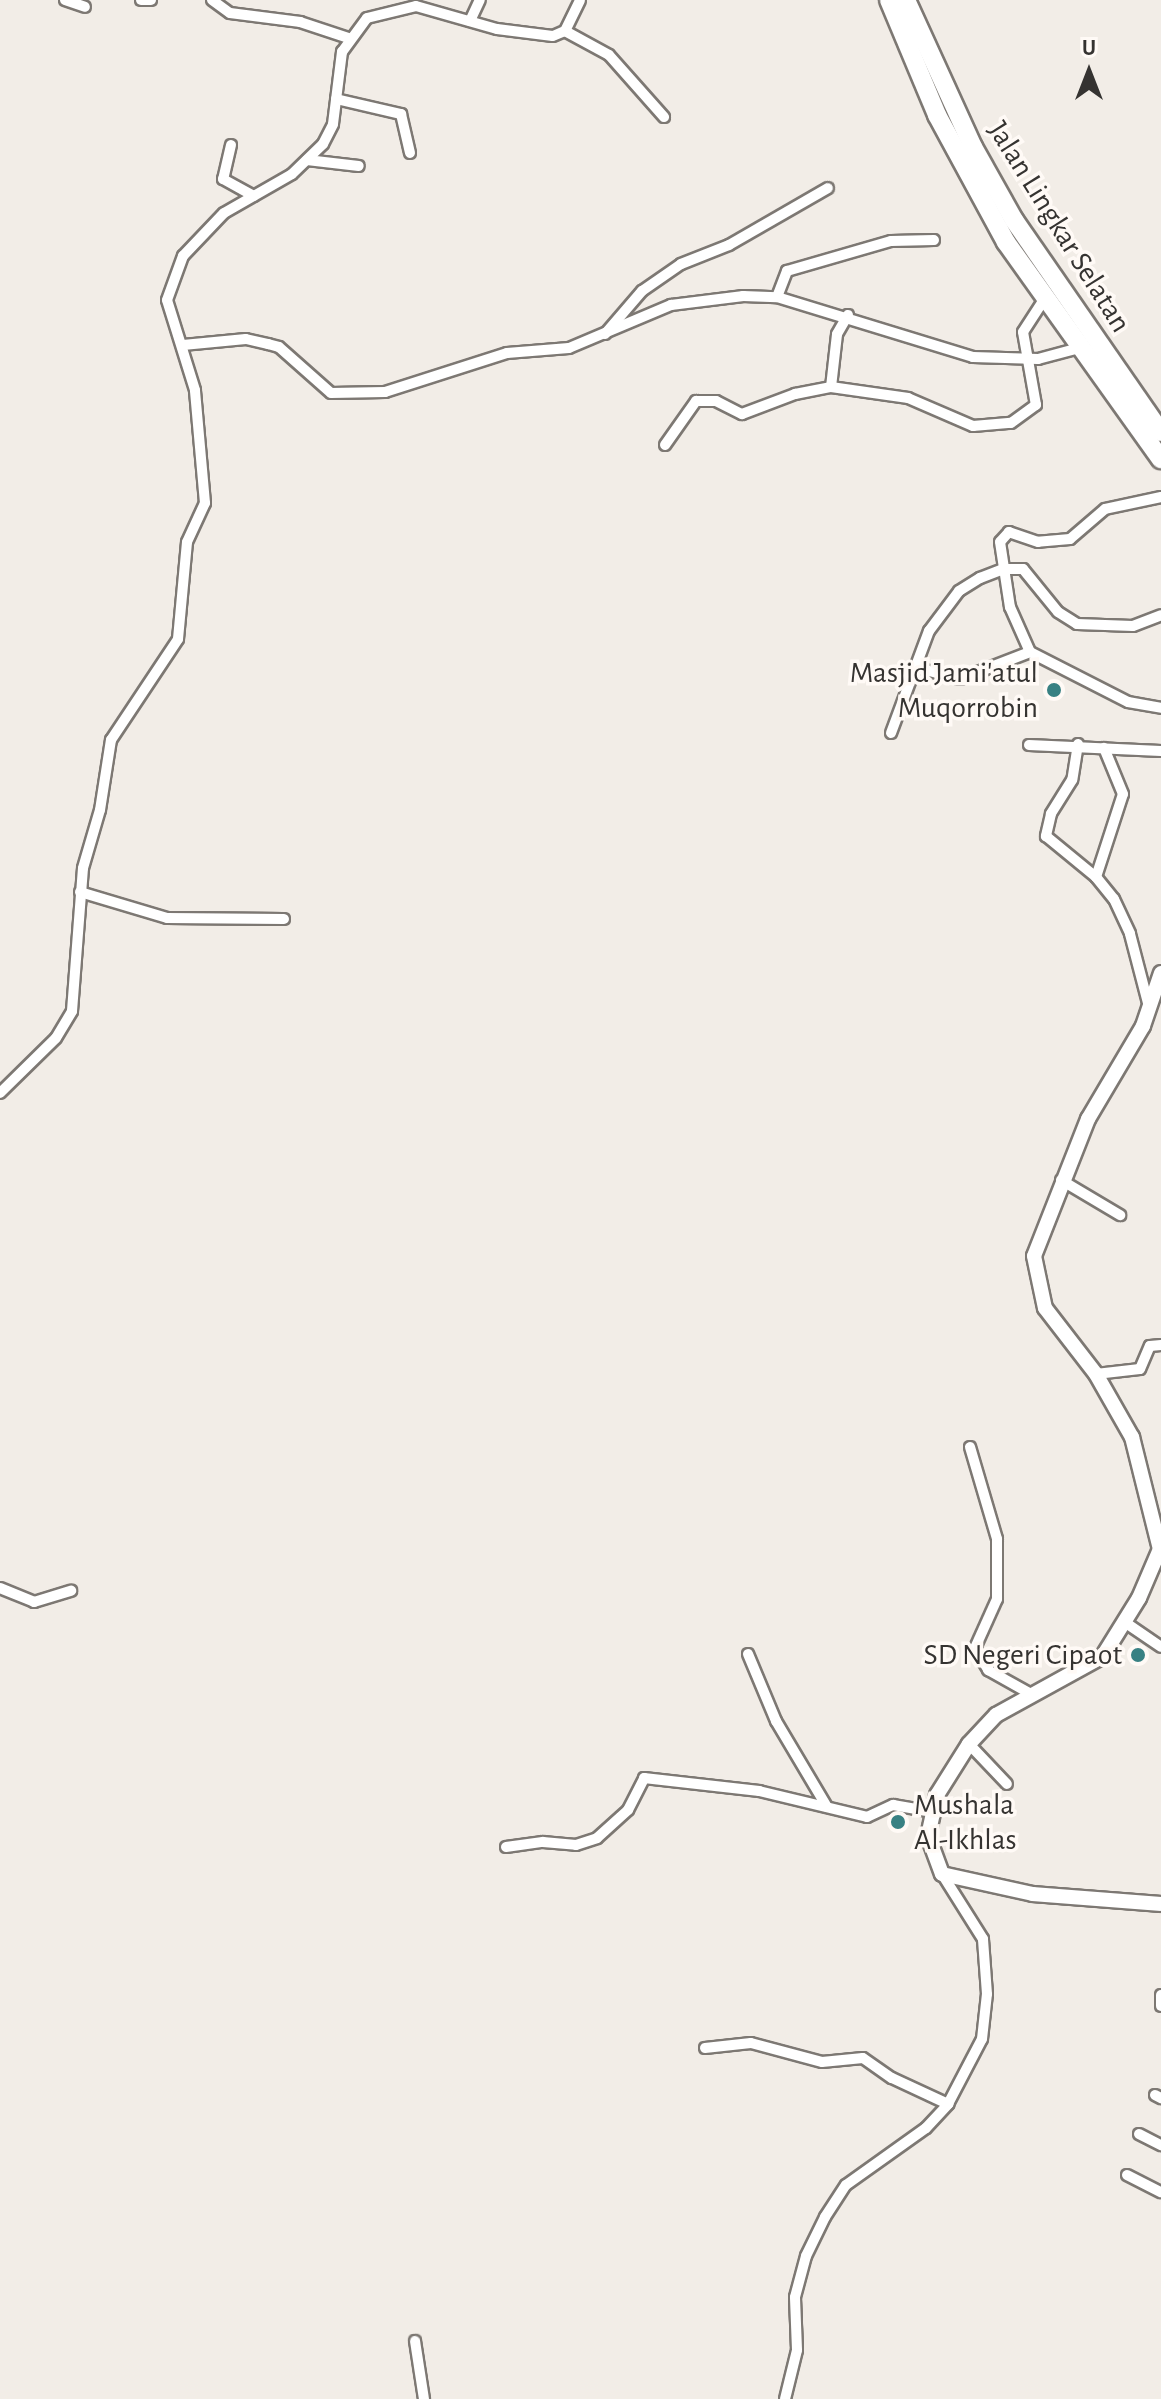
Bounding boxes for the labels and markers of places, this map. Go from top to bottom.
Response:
place label: Masjid Jami'atul Muqorrobin [850,655,1038,726]
marker: Masjid Jami'atul Muqorrobin [1045,681,1063,699]
place label: SD Negeri Cipaot [923,1637,1122,1673]
marker: SD Negeri Cipaot [1129,1646,1147,1664]
place label: Mushala Al-Ikhlas [914,1787,1017,1858]
marker: Mushala Al-Ikhlas [889,1813,907,1831]

